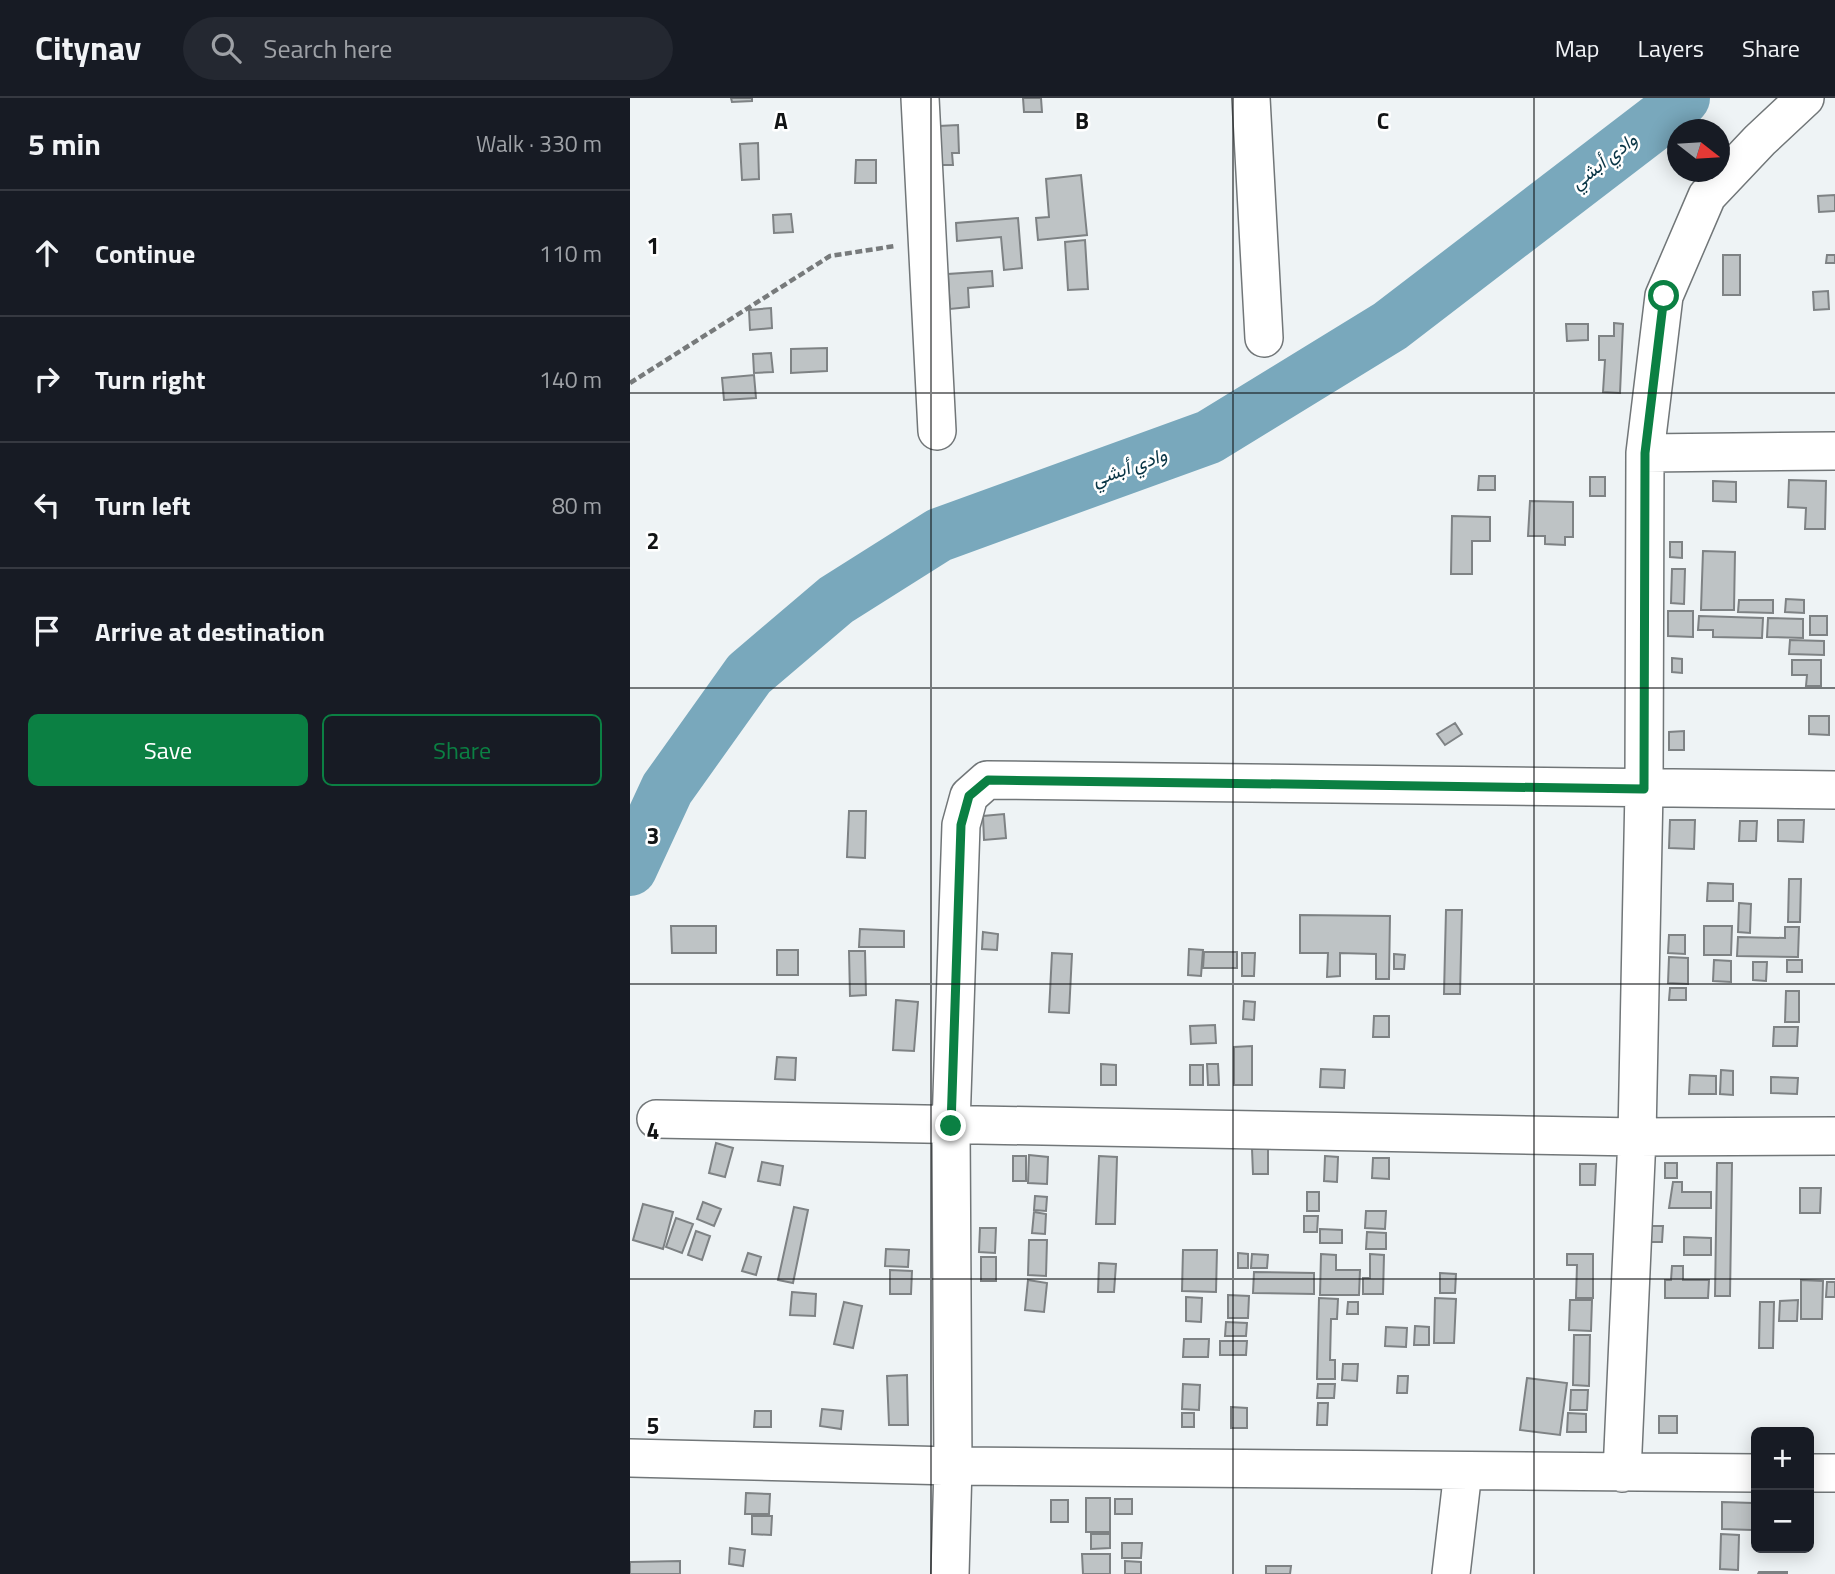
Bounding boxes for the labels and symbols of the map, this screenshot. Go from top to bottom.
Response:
text: A [774,103,788,138]
text: B [1075,103,1089,138]
text: C [1377,103,1389,138]
north arrow [1667,119,1730,182]
water label: وادي أبشي [1563,124,1644,197]
text: 1 [647,228,659,263]
route start [1648,280,1679,311]
water label: وادي أبشي [1087,439,1172,495]
text: 2 [647,523,659,558]
text: 3 [647,818,659,853]
route end [935,1110,966,1141]
text: 4 [647,1113,659,1148]
text: 5 [647,1408,659,1443]

